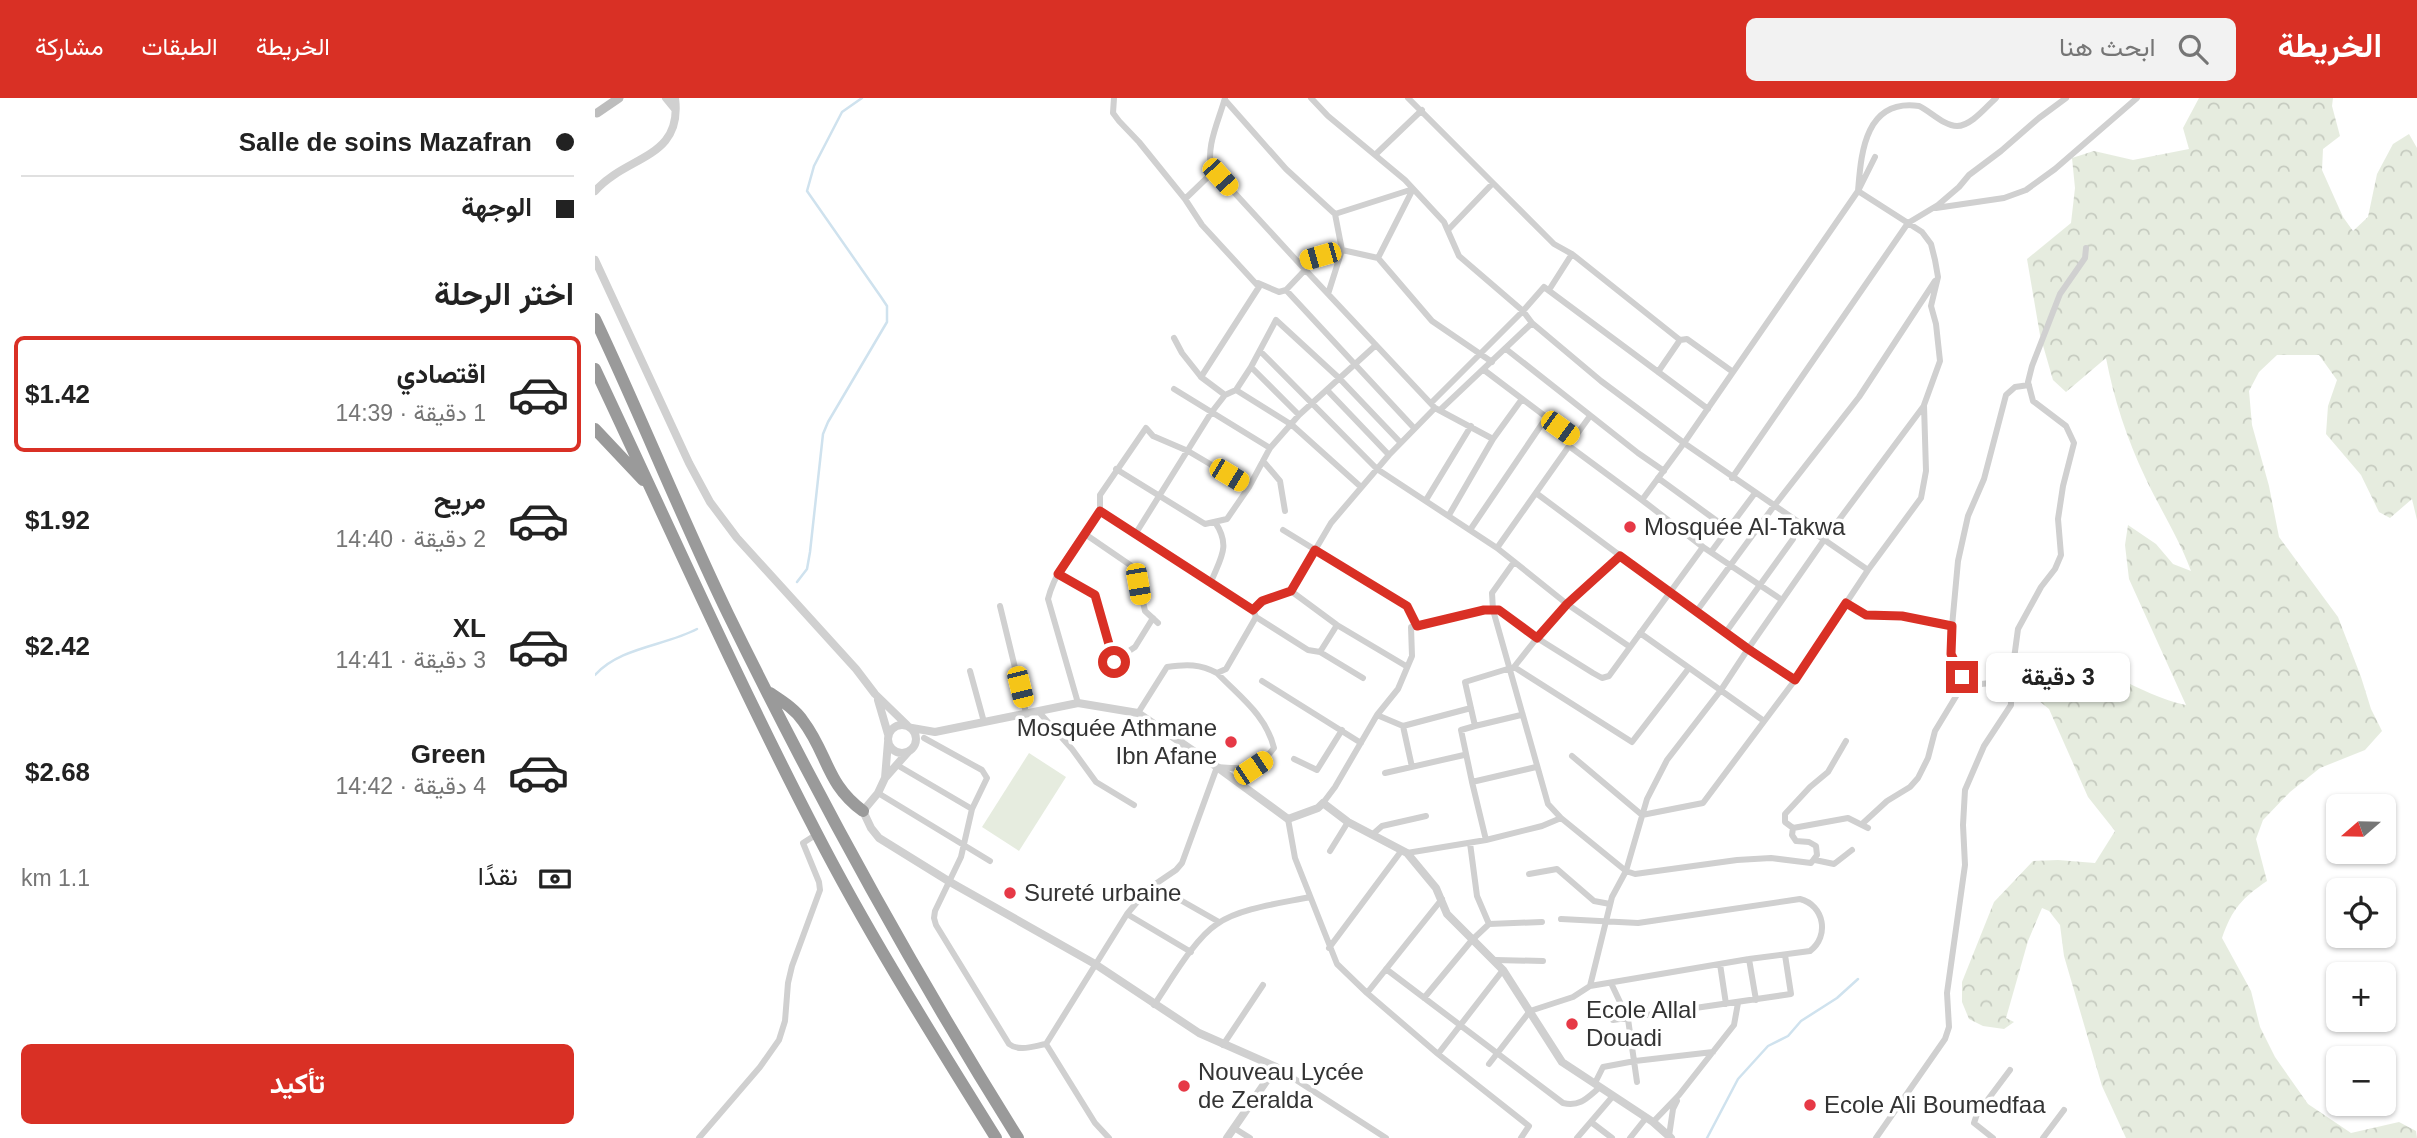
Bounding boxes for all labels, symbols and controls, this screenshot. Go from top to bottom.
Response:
search box [1746,18,2236,81]
text: الخريطة [2278,27,2382,64]
icon: search [2174,30,2212,68]
text: ابحث هنا [2059,32,2156,62]
text: مشاركة [35,33,103,60]
text: الطبقات [141,33,218,60]
text: الخريطة [256,33,330,60]
text: Salle de soins Mazafran [239,127,532,157]
car [1199,154,1242,200]
text: الوجهة [461,192,532,222]
car [1297,240,1344,272]
text: اختر الرحلة [434,276,574,312]
text: اقتصادي [397,359,486,389]
icon: car [507,363,570,426]
text: $1.42 [25,379,90,409]
text: 1 دقيقة · 14:39 [336,400,486,426]
car [1537,407,1584,449]
car [1206,455,1253,495]
text: مريح [434,485,486,515]
icon: car [507,489,570,552]
text: $1.92 [25,505,90,535]
place label: Mosquée Al-Takwa [1644,513,1846,540]
marker: Mosquée Al-Takwa [1622,519,1638,535]
text: 2 دقيقة · 14:40 [336,526,486,552]
car [1125,561,1152,607]
text: XL [453,613,486,643]
icon: car [507,615,570,678]
text: $2.42 [25,631,90,661]
route start [1098,646,1130,678]
text: 3 دقيقة · 14:41 [336,647,486,673]
callout: 3 دقيقة [1987,652,2130,702]
route end [1946,661,1978,693]
car [1005,664,1036,710]
text: 3 دقيقة [2021,664,2095,690]
place label: Mosquée Athmane Ibn Afane [1017,714,1217,769]
marker: Mosquée Athmane Ibn Afane [1223,734,1239,750]
text: Green [411,739,486,769]
icon: car [507,741,570,804]
car [1230,748,1277,788]
text: $2.68 [25,757,90,787]
text: 4 دقيقة · 14:42 [336,773,486,799]
north arrow [2326,794,2396,864]
map controls [2326,794,2396,1116]
icon: cash [536,860,574,898]
text: نقدًا [478,861,518,891]
text: 1.1 km [21,865,90,891]
button: locate [2326,878,2396,948]
place label: Sureté urbaine [1024,879,1181,906]
marker: Sureté urbaine [1002,885,1018,901]
button: + [2326,962,2396,1032]
place label: Ecole Allal Douadi [1586,996,1697,1051]
marker: Ecole Allal Douadi [1564,1016,1580,1032]
button: تأكيد [21,1044,574,1124]
button: − [2326,1046,2396,1116]
place label: Nouveau Lycée de Zeralda [1198,1058,1364,1113]
marker: Nouveau Lycée de Zeralda [1176,1078,1192,1094]
place label: Ecole Ali Boumedfaa [1824,1091,2046,1118]
marker: Ecole Ali Boumedfaa [1802,1097,1818,1113]

